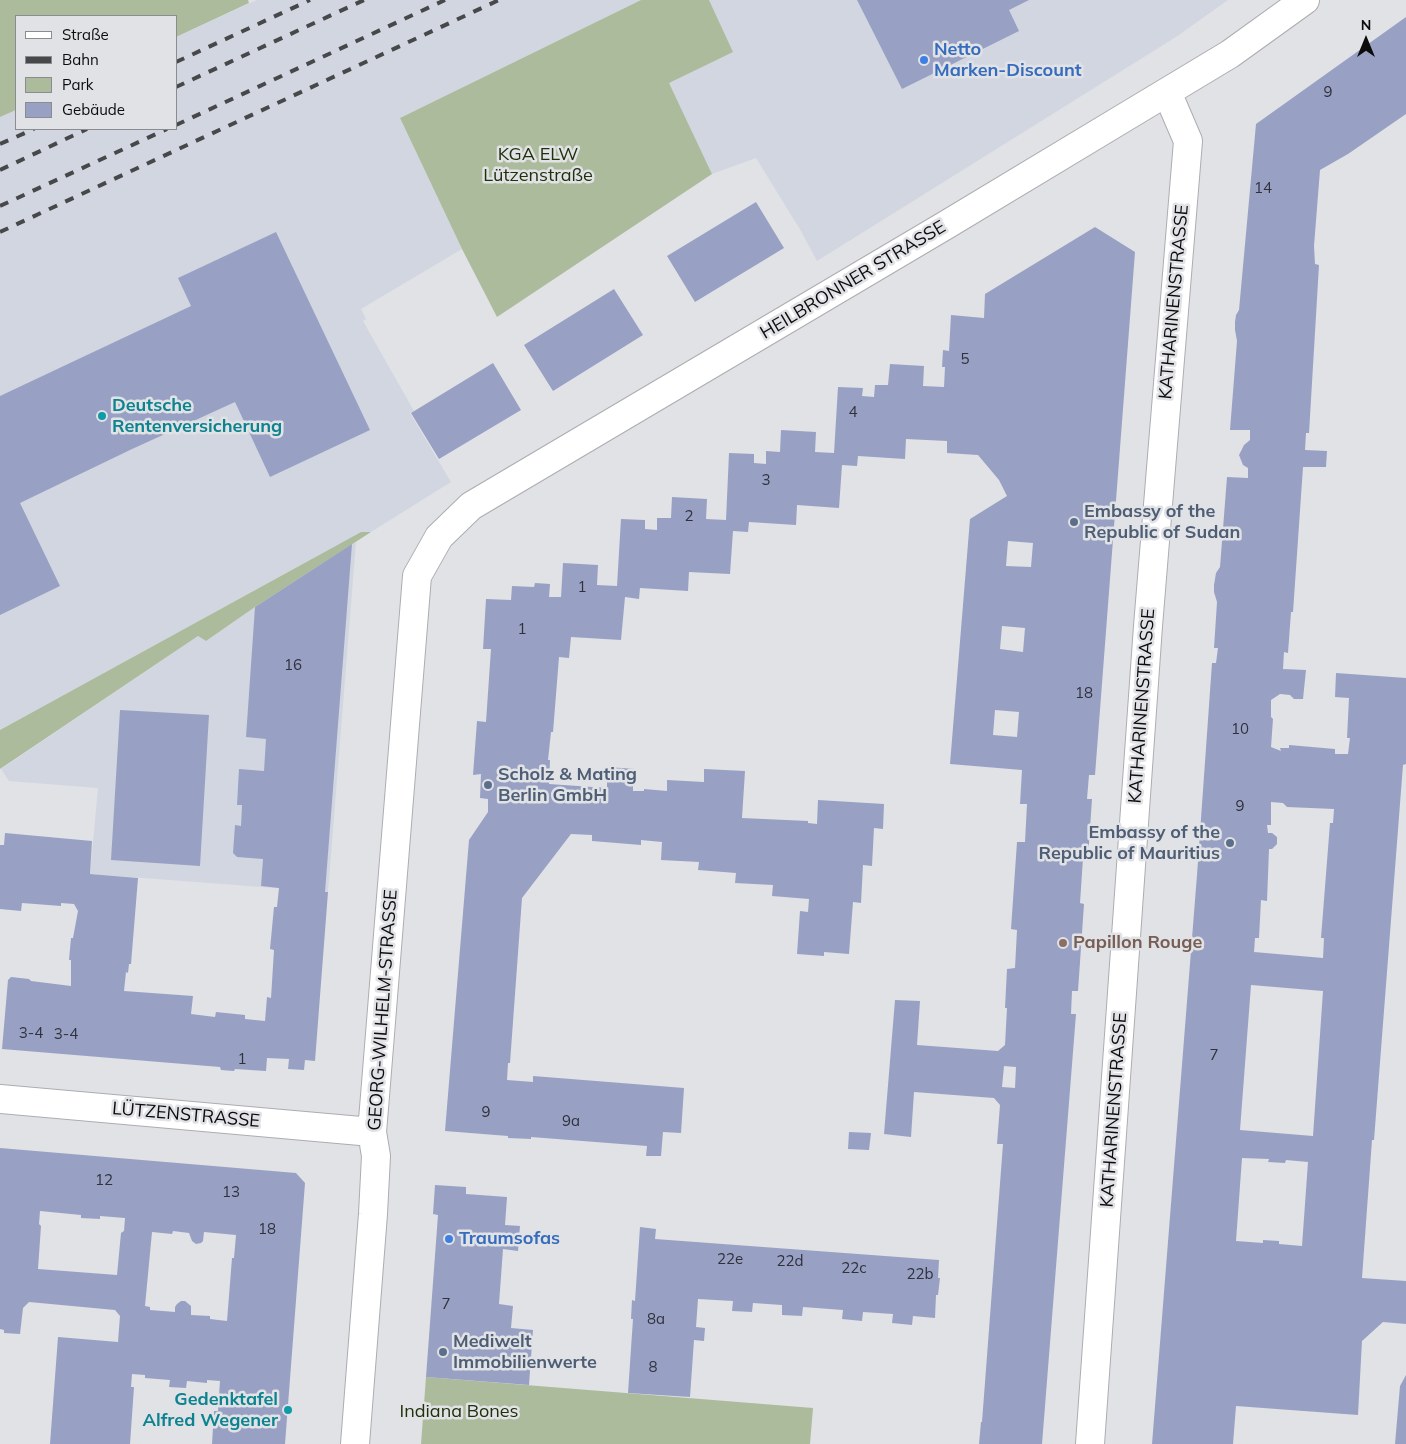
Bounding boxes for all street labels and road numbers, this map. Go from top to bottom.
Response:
street label: KATHARINENSTRASSE [1155,204,1193,400]
street label: HEILBRONNER STRASSE [757,216,949,344]
street label: KATHARINENSTRASSE [1124,608,1160,804]
street label: GEORG-WILHELM-STRASSE [364,889,402,1131]
street label: KATHARINENSTRASSE [1096,1012,1132,1208]
street label: LÜTZENSTRASSE [111,1098,261,1132]

